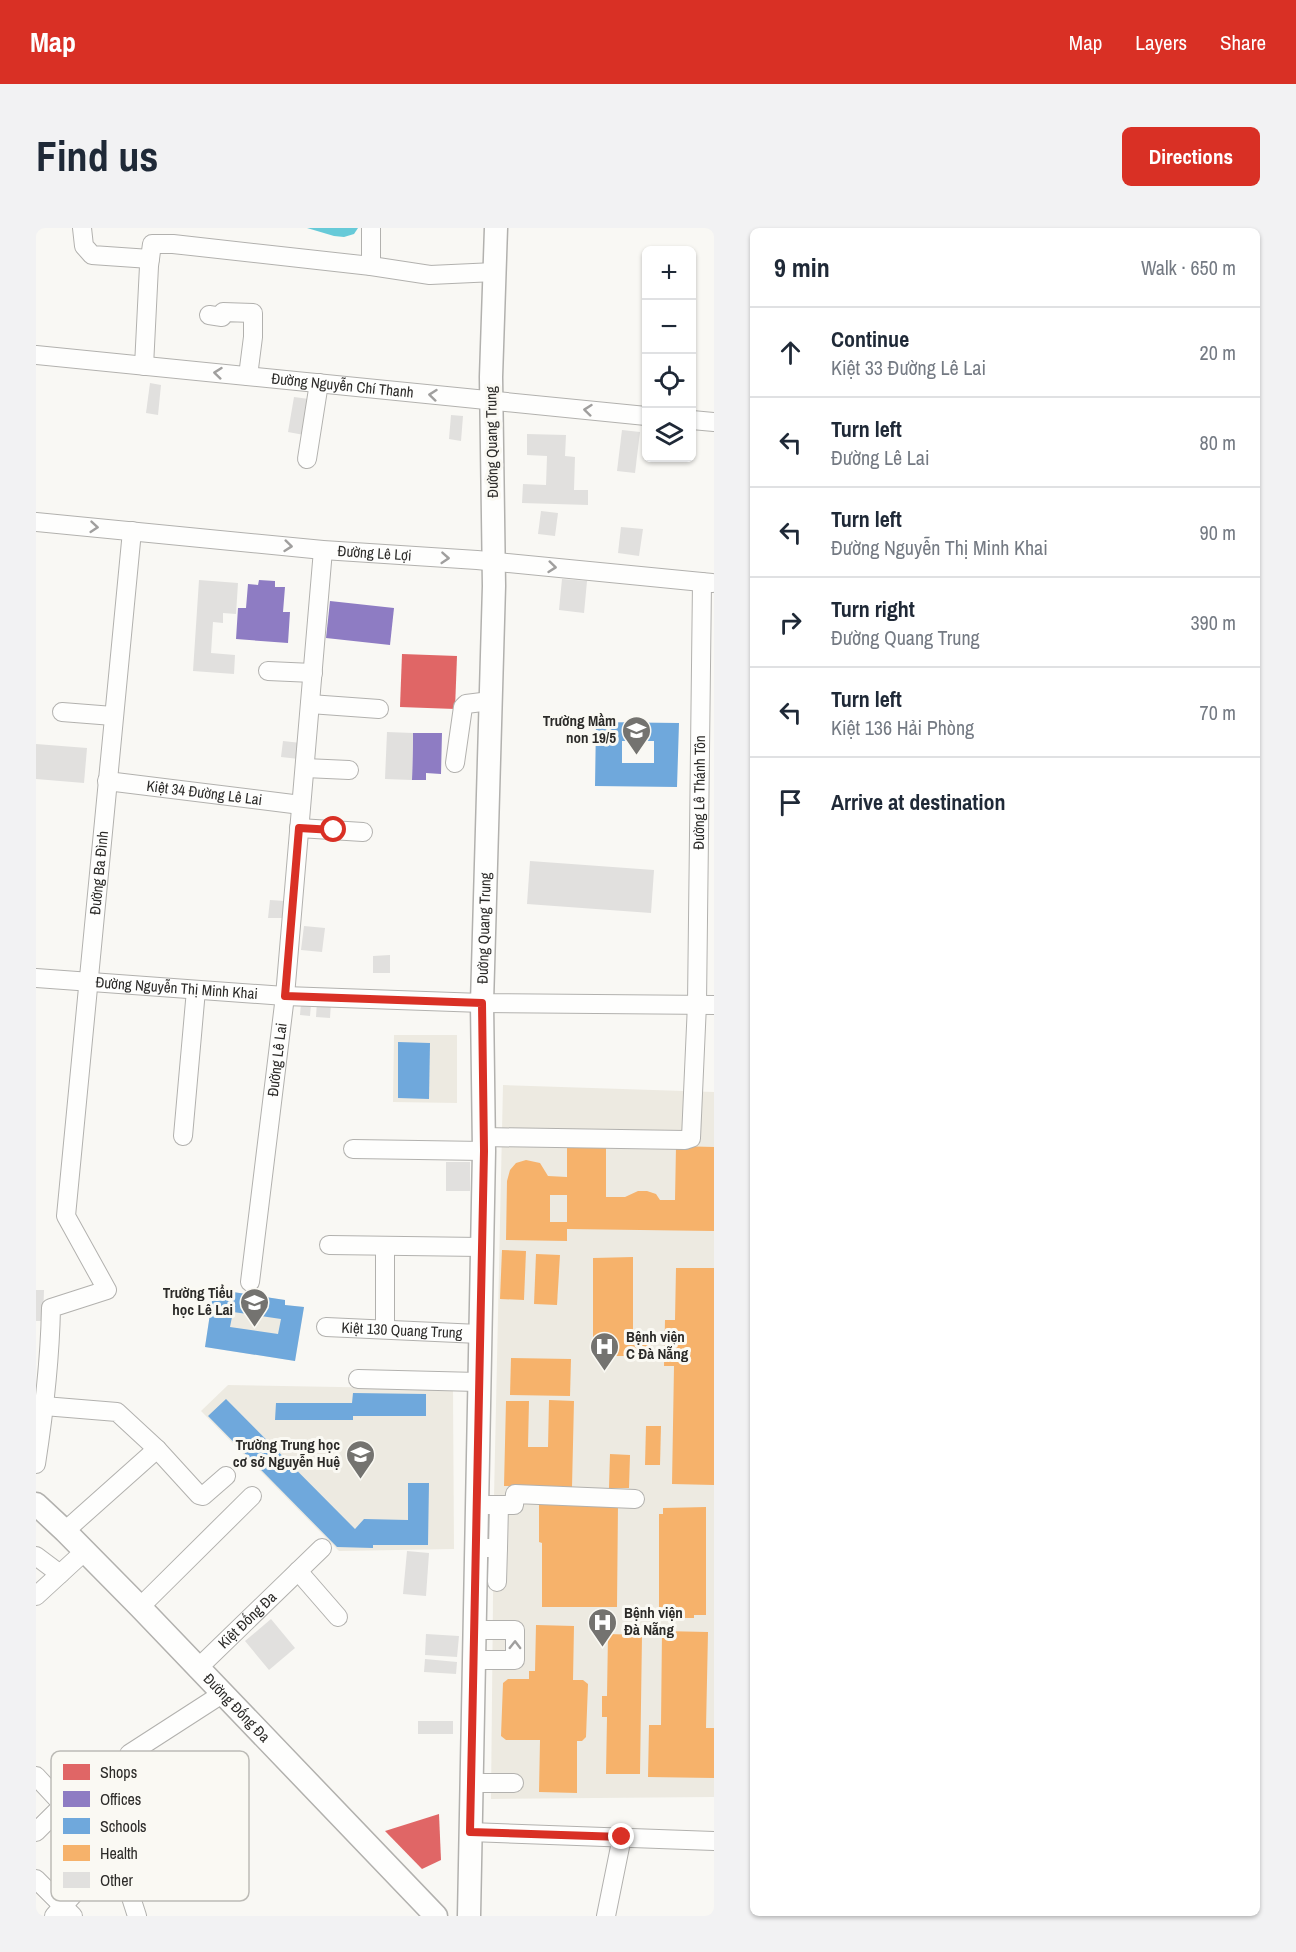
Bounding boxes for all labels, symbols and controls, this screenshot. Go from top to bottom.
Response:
text: Map [30,23,76,61]
text: Map [1069,28,1102,57]
text: Layers [1135,28,1187,57]
text: Share [1220,28,1266,57]
button: Directions [1122,127,1260,186]
text: Find us [36,128,158,184]
map controls [642,246,696,462]
button: + [642,246,696,300]
text: 9 min [774,250,830,285]
text: Walk · 650 m [1141,254,1236,281]
button: − [642,300,696,354]
text: Continue [831,324,909,354]
icon: ahead [774,336,807,369]
text: 20 m [1200,339,1236,366]
button: locate [642,354,696,408]
text: Kiệt 33 Đường Lê Lai [831,354,986,381]
one-way arrow [214,367,223,380]
street label: Đường Nguyễn Chí Thanh [270,368,415,403]
street label: Đường Quang Trung [480,386,503,498]
one-way arrow [429,389,438,402]
one-way arrow [584,404,593,417]
button: layers [642,408,696,462]
text: Turn left [831,414,902,444]
icon: left [774,426,807,459]
text: 80 m [1200,429,1236,456]
text: Đường Lê Lai [831,444,929,471]
text: Turn left [831,504,902,534]
icon: left [774,516,807,549]
text: 90 m [1200,519,1236,546]
one-way arrow [90,520,99,533]
text: Đường Nguyễn Thị Minh Khai [831,534,1048,561]
one-way arrow [284,539,293,552]
street label: Đường Lê Lợi [337,540,412,566]
one-way arrow [440,551,449,564]
one-way arrow [547,560,557,573]
text: Turn right [831,594,915,624]
icon: right [774,606,807,639]
text: 390 m [1190,609,1236,636]
text: Đường Quang Trung [831,624,980,651]
text: Turn left [831,684,902,714]
icon: left [774,696,807,729]
text: 70 m [1200,699,1236,726]
place label: Trường Mầm non 19/5 [543,710,616,748]
school or university icon: Trường Mầm non 19/5 [621,714,653,756]
text: Kiệt 136 Hải Phòng [831,714,974,741]
street label: Đường Lê Thánh Tôn [688,735,710,850]
street label: Kiệt 34 Đường Lê Lai [145,775,263,810]
icon: arrive [774,786,807,819]
text: Arrive at destination [831,787,1005,817]
route start [320,816,346,842]
street label: Đường Ba Đình [84,830,113,916]
street label: Đường Quang Trung [472,872,496,984]
street label: Đường Nguyễn Thị Minh Khai [95,971,259,1004]
street label: Đường Lê Lai [262,1022,292,1098]
place label: Trường Tiểu học Lê Lai [163,1282,233,1320]
school or university icon: Trường Tiểu học Lê Lai [238,1286,270,1328]
street label: Kiệt 130 Quang Trung [341,1317,463,1343]
place label: Bệnh viện C Đà Nẵng [626,1326,689,1364]
hospital icon: Bệnh viện C Đà Nẵng [589,1330,621,1372]
place label: Trường Trung học cơ sở Nguyễn Huệ [233,1434,340,1472]
school or university icon: Trường Trung học cơ sở Nguyễn Huệ [345,1438,377,1480]
street label: Kiệt Đống Đa [213,1587,281,1653]
place label: Bệnh viện Đà Nẵng [624,1602,683,1640]
hospital icon: Bệnh viện Đà Nẵng [587,1606,619,1648]
one-way arrow [509,1641,521,1650]
street label: Đường Đống Đa [199,1668,275,1747]
legend [51,1751,249,1901]
text: Shops [100,1761,137,1783]
text: Offices [100,1788,141,1810]
text: Schools [100,1815,147,1837]
route end [608,1823,634,1849]
text: Health [100,1842,138,1864]
text: Other [100,1869,133,1891]

